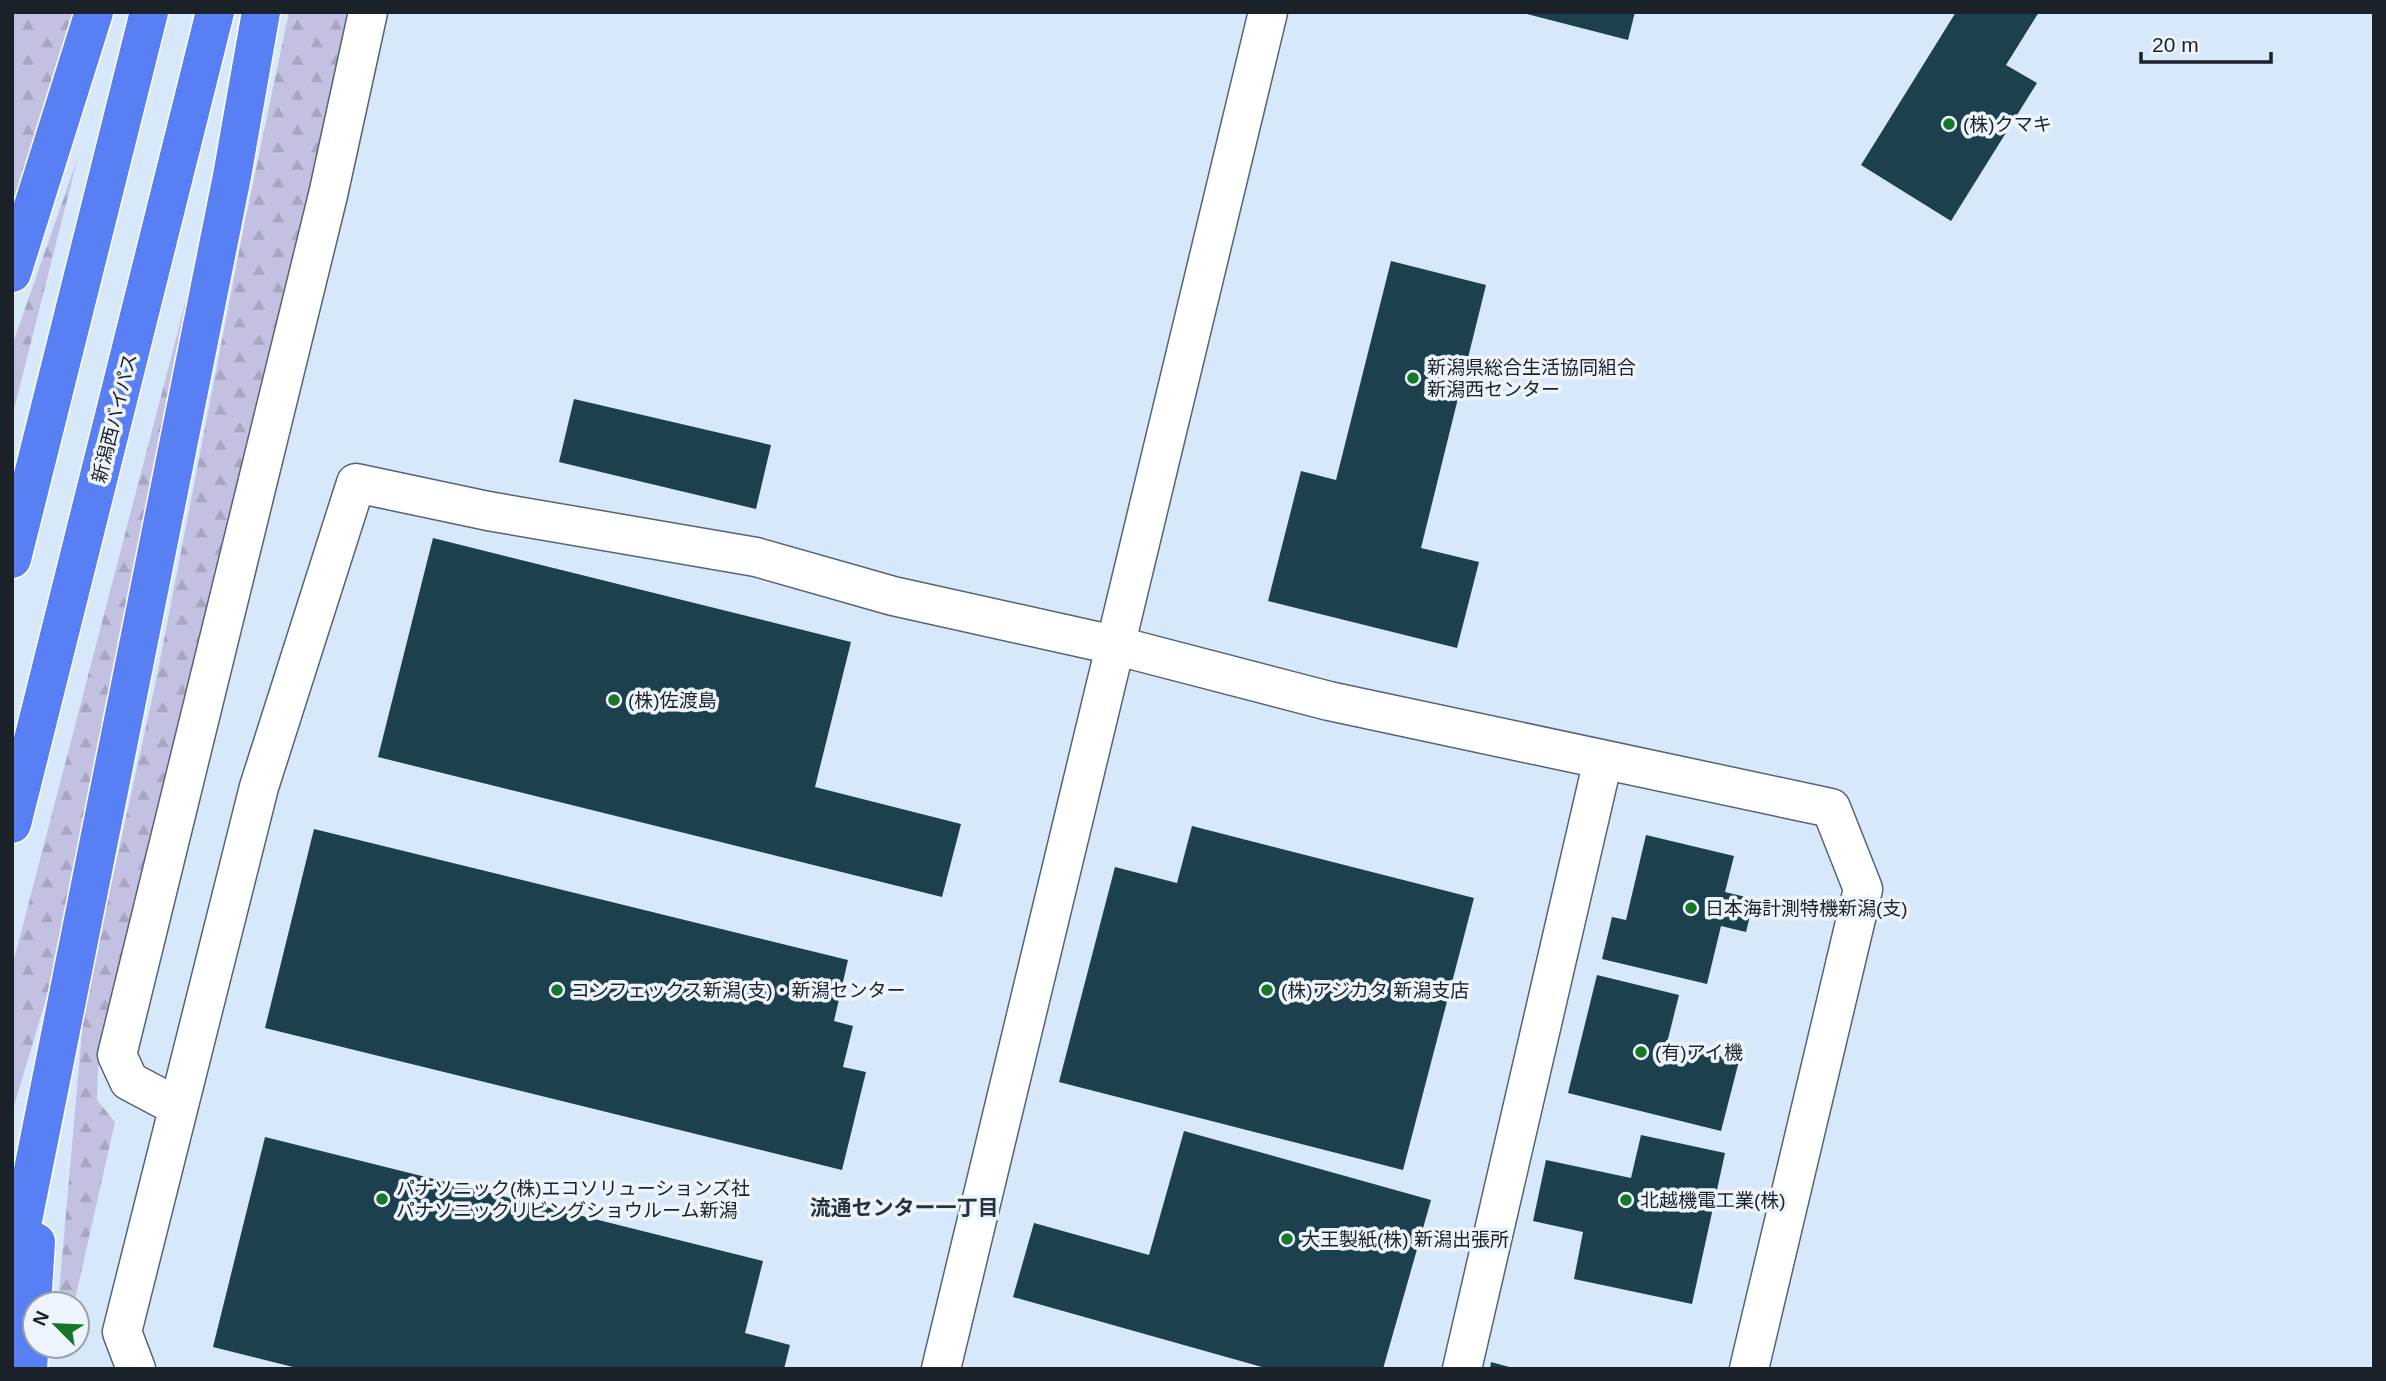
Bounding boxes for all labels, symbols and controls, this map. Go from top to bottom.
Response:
scale bar [2141,21,2270,65]
text: 20 m [2152,33,2199,56]
place label: (株)クマキ [1963,114,2052,135]
marker: (株)クマキ [1941,116,1957,132]
street label: 新潟西バイパス [88,351,141,485]
place label: 新潟県総合生活協同組合 新潟西センター [1427,357,1636,400]
marker: 新潟県総合生活協同組合 新潟西センター [1405,370,1421,386]
place label: (株)佐渡島 [628,690,717,711]
marker: (株)佐渡島 [606,692,622,708]
place label: 日本海計測特機新潟(支) [1705,898,1908,919]
marker: 日本海計測特機新潟(支) [1683,900,1699,916]
place label: コンフェックス新潟(支)・新潟センター [571,980,906,1001]
place label: (株)アジカタ 新潟支店 [1281,980,1469,1001]
marker: コンフェックス新潟(支)・新潟センター [549,982,565,998]
marker: (株)アジカタ 新潟支店 [1259,982,1275,998]
place label: (有)アイ機 [1655,1042,1743,1063]
marker: (有)アイ機 [1633,1044,1649,1060]
place label: パナソニック(株)エコソリューションズ社 パナソニックリビングショウルーム新潟 [396,1178,750,1221]
place label: 北越機電工業(株) [1640,1190,1786,1211]
marker: パナソニック(株)エコソリューションズ社 パナソニックリビングショウルーム新潟 [374,1191,390,1207]
marker: 北越機電工業(株) [1618,1192,1634,1208]
district label: 流通センター一丁目 [810,1196,999,1219]
place label: 大王製紙(株) 新潟出張所 [1301,1229,1509,1250]
marker: 大王製紙(株) 新潟出張所 [1279,1231,1295,1247]
north arrow [21,1290,91,1360]
text: N [29,1308,53,1329]

